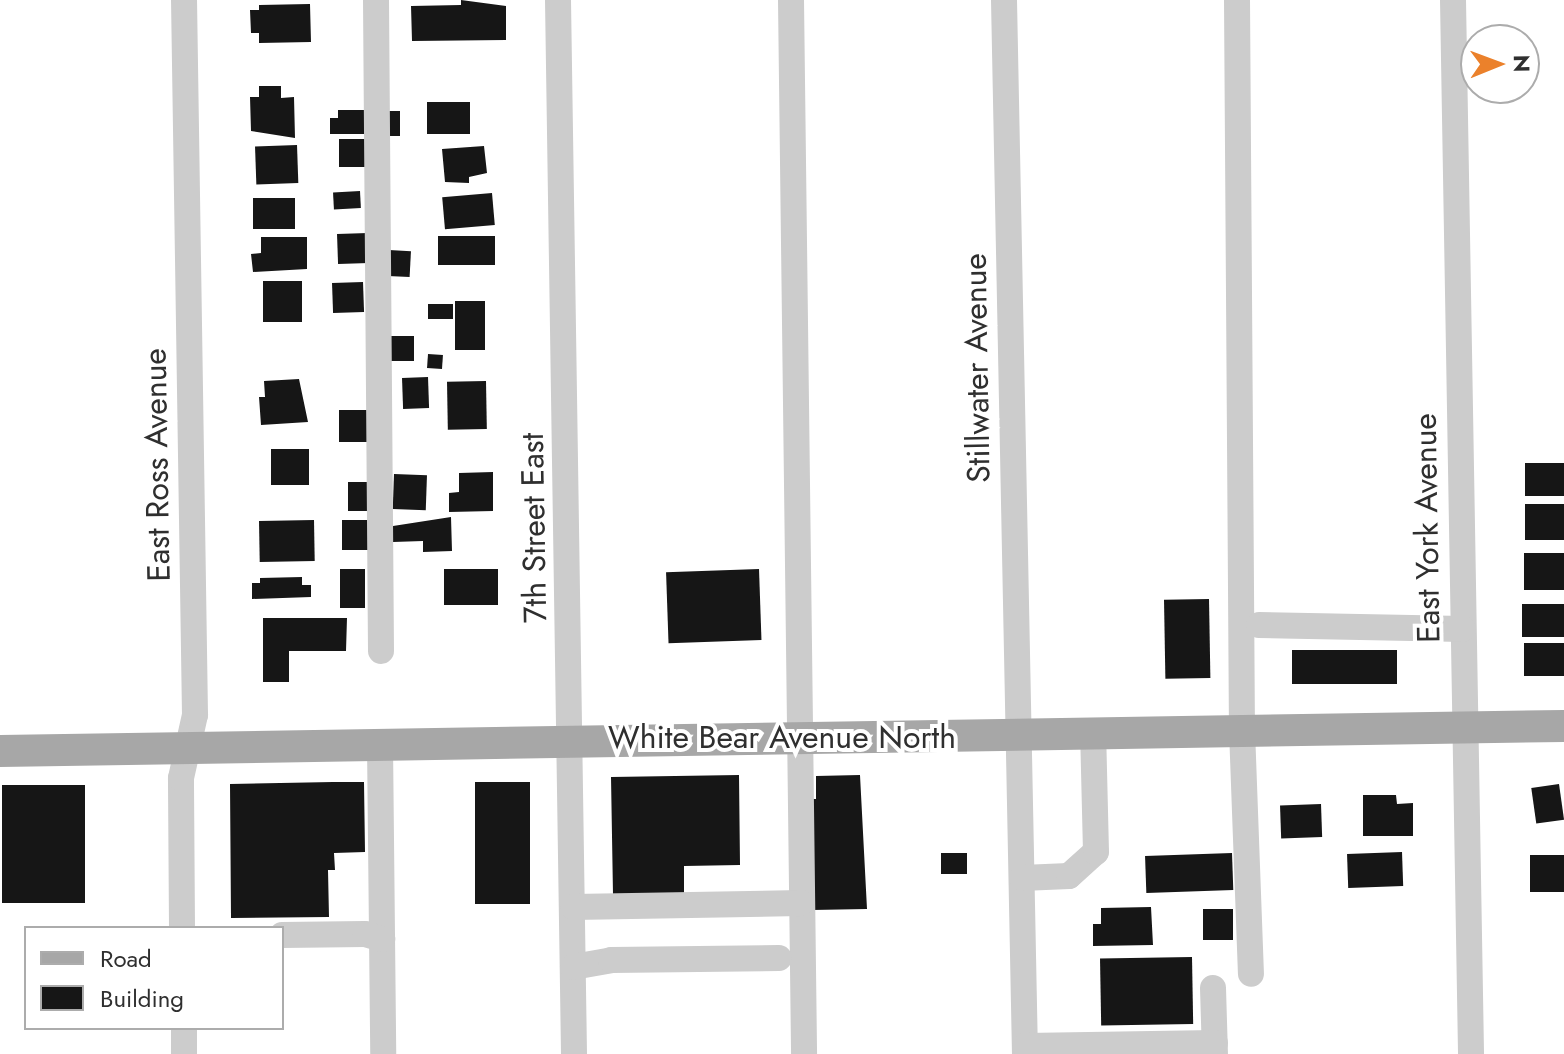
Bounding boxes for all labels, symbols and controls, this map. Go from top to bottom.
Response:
north arrow [1460,24,1540,104]
text: N [1506,55,1538,73]
street label: Stillwater Avenue [956,253,998,483]
street label: East Ross Avenue [136,348,178,582]
street label: East York Avenue [1406,413,1448,643]
street label: 7th Street East [513,432,555,624]
street label: White Bear Avenue North [608,718,956,756]
legend [24,926,284,1030]
text: Road [100,941,152,976]
text: Building [100,981,184,1016]

